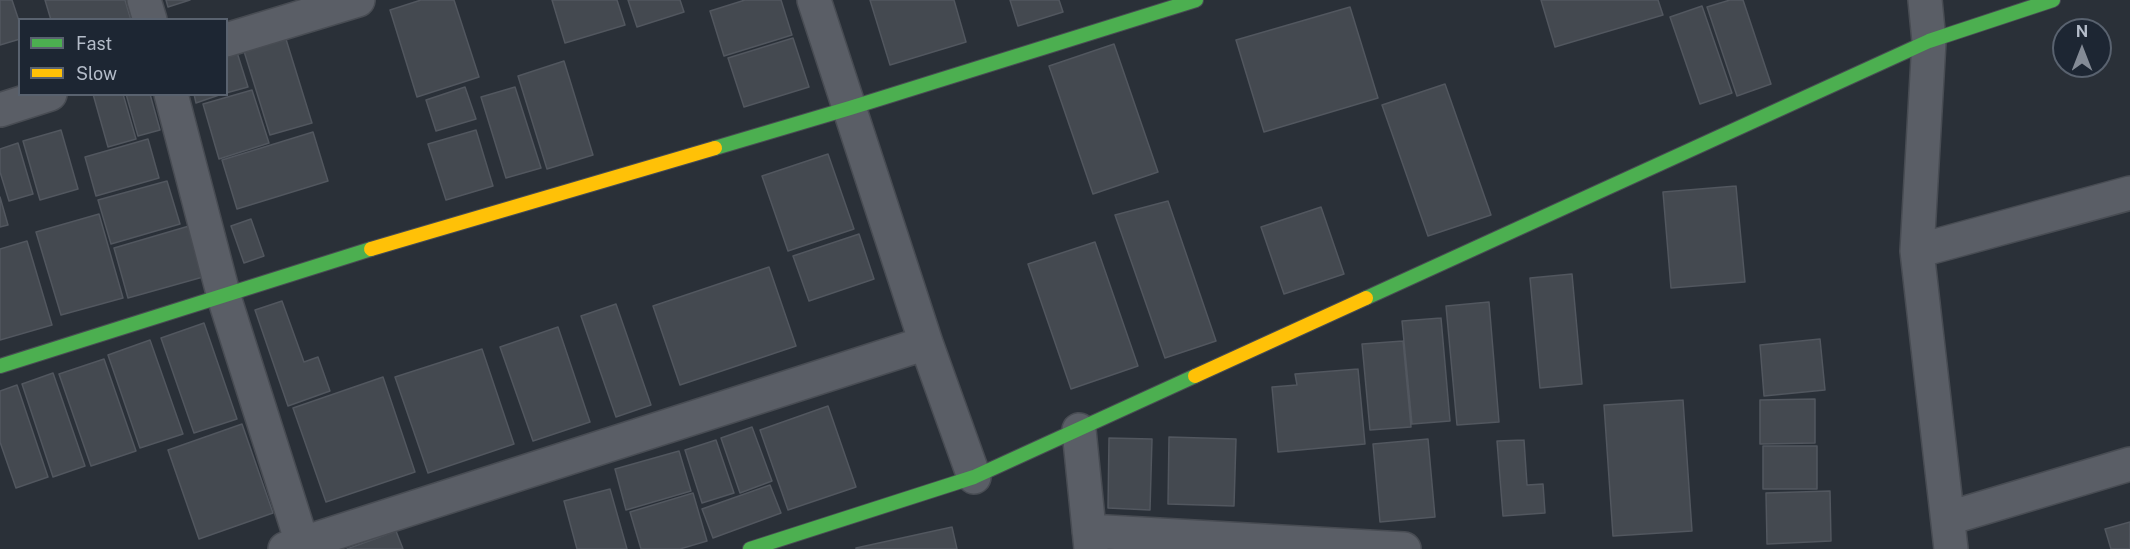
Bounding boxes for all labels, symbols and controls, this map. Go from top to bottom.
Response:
legend [18,18,228,96]
north arrow [2052,18,2112,78]
text: N [2076,22,2088,41]
text: Fast [76,33,112,54]
text: Slow [76,63,117,84]

